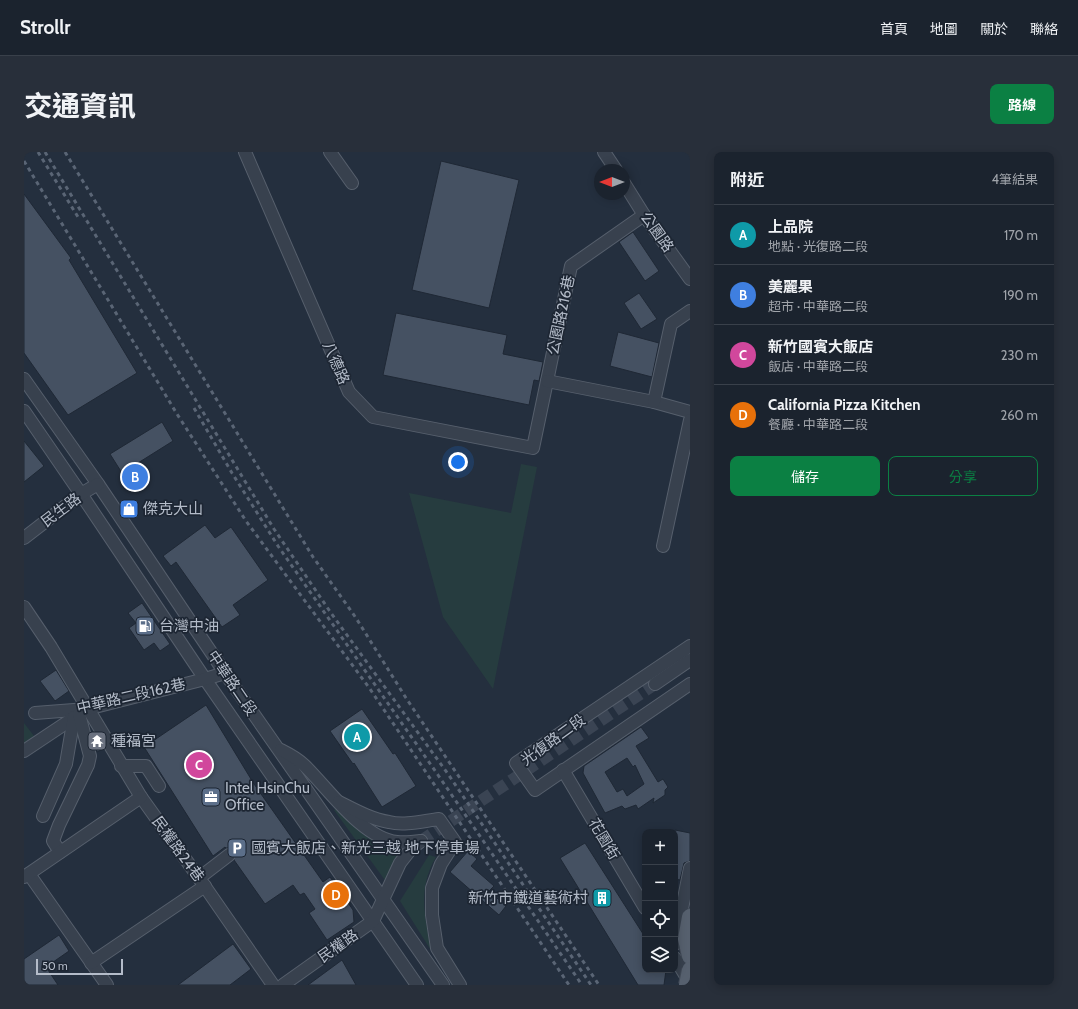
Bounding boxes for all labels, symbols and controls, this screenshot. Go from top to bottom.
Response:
text: Strollr [20,16,71,39]
text: 首頁 [880,20,908,38]
text: 地圖 [930,20,958,38]
text: 關於 [980,20,1008,38]
text: 聯絡 [1030,20,1058,38]
button: 路線 [990,84,1054,124]
text: 交通資訊 [24,89,136,123]
north arrow [594,164,630,200]
text: 附近 [730,170,764,190]
text: 4筆結果 [991,171,1038,187]
street label: 公園路 [637,208,677,256]
text: 上品院 [768,218,813,236]
text: A [739,227,747,243]
text: 170 m [1004,227,1038,243]
text: 地點 · 光復路二段 [768,238,868,254]
street label: 公園路216巷 [544,273,578,357]
text: 美麗果 [768,278,813,296]
text: B [739,287,747,303]
text: 190 m [1003,287,1038,303]
text: 超市 · 中華路二段 [768,298,868,314]
text: 新竹國賓大飯店 [768,338,873,356]
street label: 八德路 [319,339,353,387]
text: C [739,347,747,363]
text: 230 m [1001,347,1038,363]
text: 飯店 · 中華路二段 [768,358,868,374]
text: California Pizza Kitchen [768,396,921,414]
text: D [738,407,748,423]
text: 260 m [1000,407,1038,423]
text: 餐廳 · 中華路二段 [768,416,868,432]
your location [448,452,468,472]
button: 儲存 [730,456,880,496]
button: 分享 [888,456,1038,496]
pin: B [122,462,148,492]
street label: 民生路 [38,489,84,531]
shop icon: 傑克大山 [118,498,140,520]
place label: 傑克大山 [143,500,203,518]
fuel station icon: 台灣中油 [134,615,156,637]
place label: 台灣中油 [159,617,219,635]
street label: 中華路二段 [204,647,260,719]
street label: 中華路二段162巷 [75,675,187,717]
street label: 光復路二段 [517,711,589,769]
pin: A [344,722,370,752]
temple icon: 種福宮 [86,730,108,752]
place label: 種福宮 [111,732,156,750]
pin: C [186,750,212,780]
place label: Intel HsinChu Office [225,779,310,814]
office icon: Intel HsinChu Office [200,786,222,808]
street label: 民權路24巷 [148,813,208,885]
street label: 花園街 [585,815,623,863]
map controls [642,829,678,973]
button: + [642,829,678,865]
parking icon: 國賓大飯店、新光三越 地下停車場 [226,837,248,859]
place label: 國賓大飯店、新光三越 地下停車場 [251,839,479,857]
button: − [642,865,678,901]
pin: D [323,880,349,910]
building icon: 新竹市鐵道藝術村 [591,887,613,909]
place label: 新竹市鐵道藝術村 [468,889,588,907]
button: locate [642,901,678,937]
street label: 民權路 [314,926,362,966]
button: layers [642,937,678,973]
scale bar [36,957,123,976]
text: 50 m [42,959,68,973]

